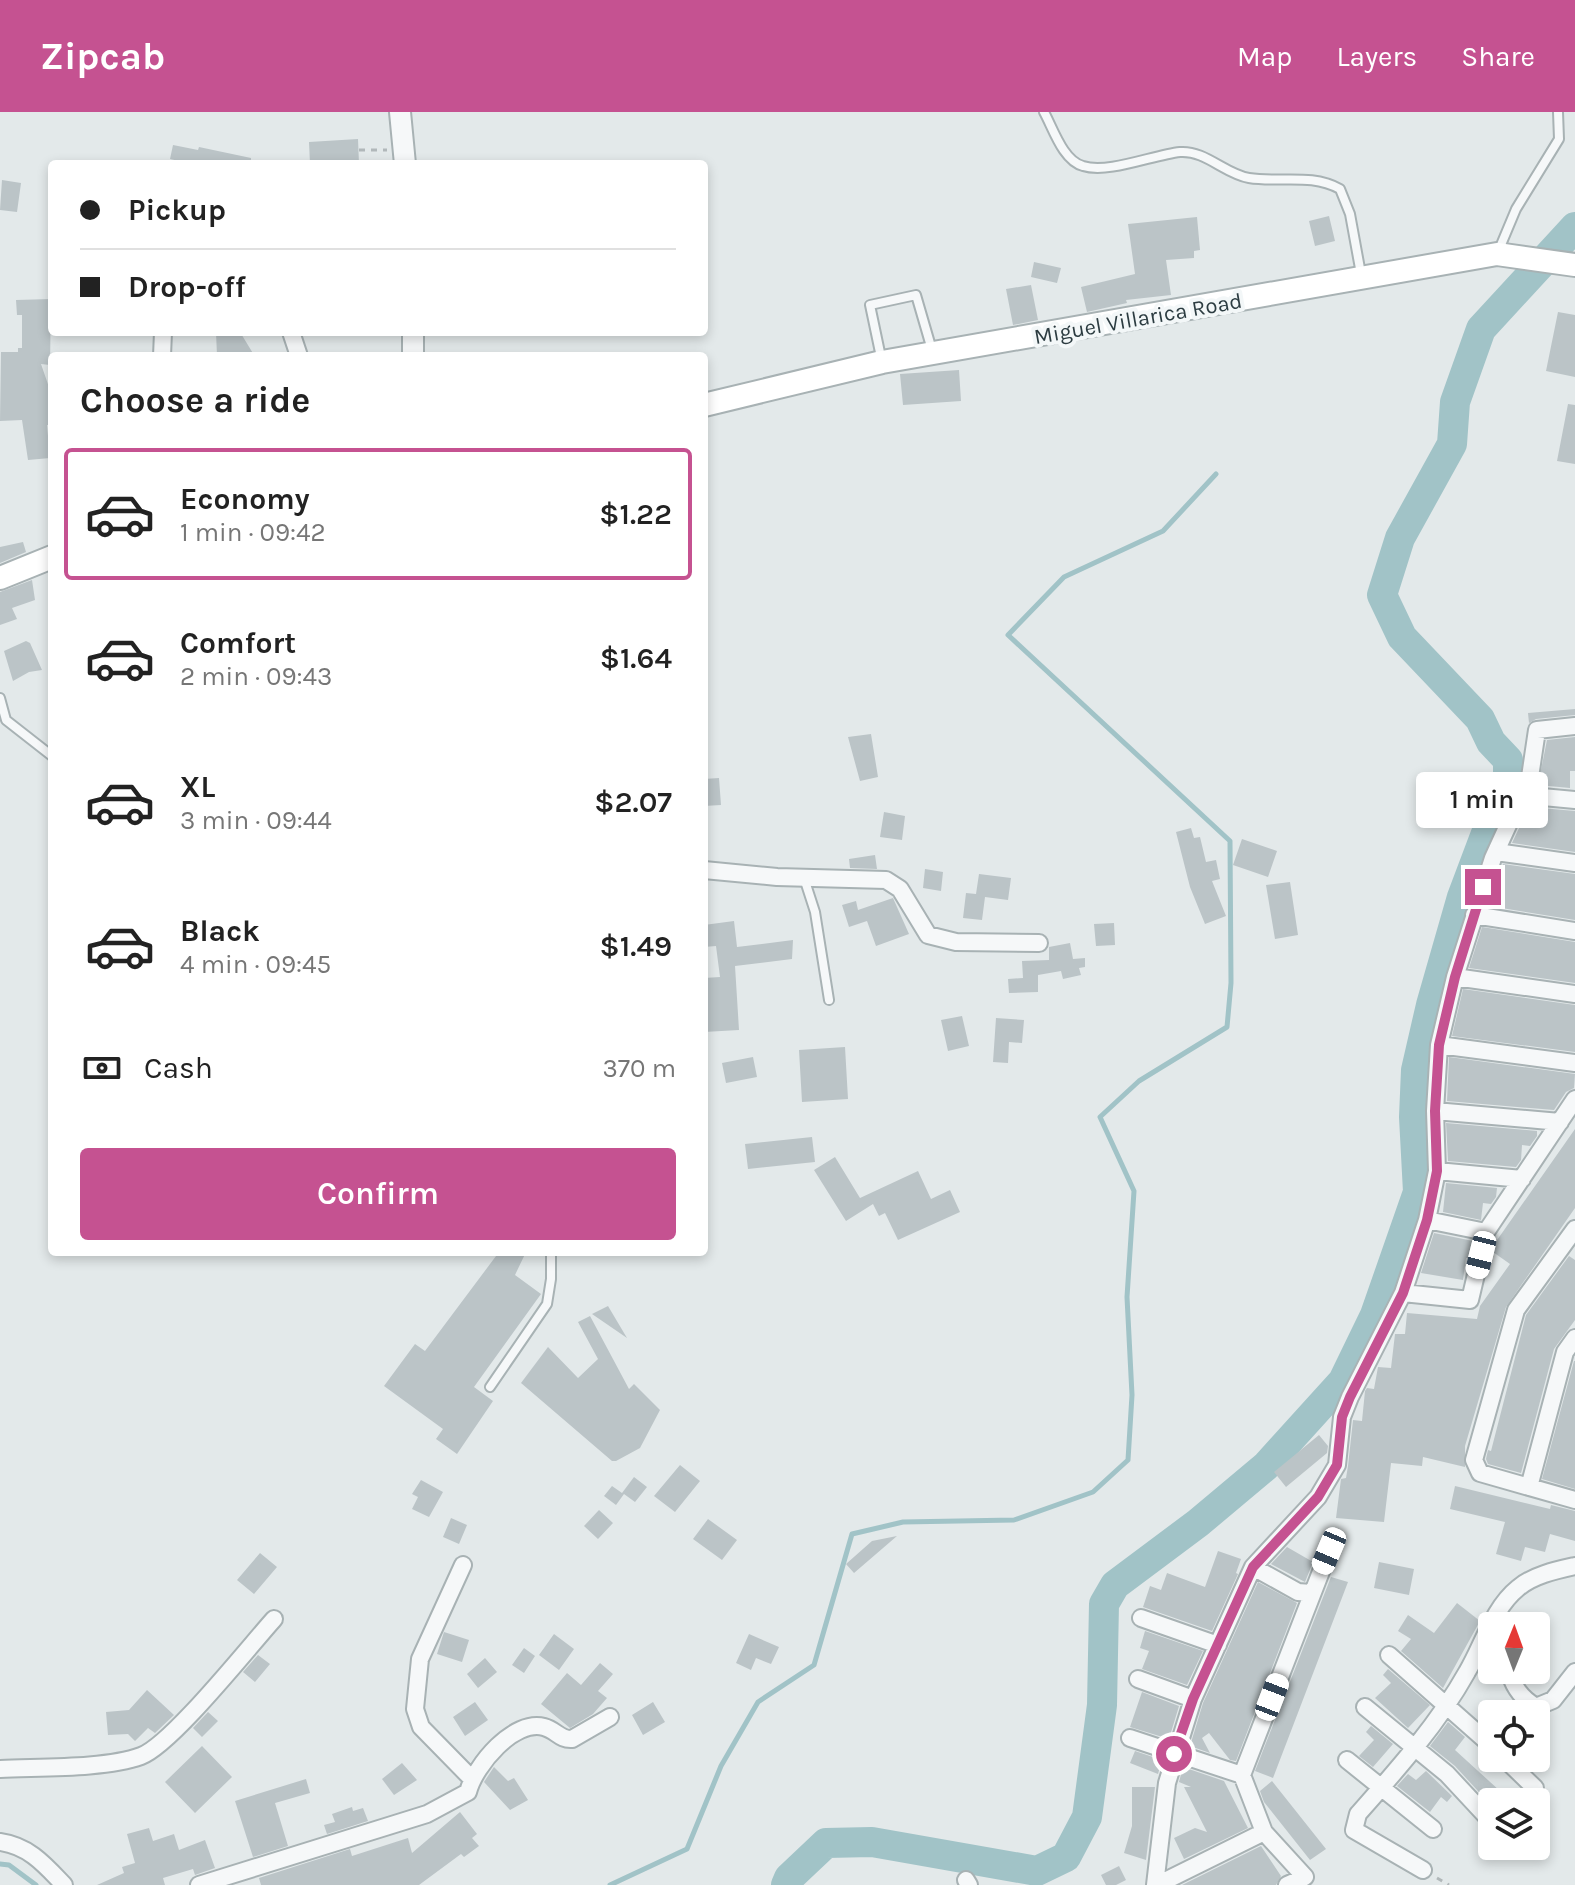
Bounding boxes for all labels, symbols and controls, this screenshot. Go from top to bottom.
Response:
text: Zipcab [40,34,165,79]
text: Map [1237,40,1292,73]
text: Layers [1336,40,1417,73]
text: Share [1461,40,1535,73]
text: Pickup [128,192,226,228]
text: Drop-off [128,269,246,305]
street label: Miguel Villarica Road [1032,288,1244,350]
text: Choose a ride [80,379,310,421]
icon: car [84,478,156,550]
text: Economy [180,481,310,517]
text: $1.22 [599,496,672,532]
text: 1 min · 09:42 [180,517,326,548]
icon: car [84,622,156,694]
text: Comfort [180,625,296,661]
text: $1.64 [600,640,672,676]
text: 2 min · 09:43 [180,661,332,692]
icon: car [84,766,156,838]
text: XL [180,769,215,805]
callout: 1 min [1417,771,1549,827]
text: $2.07 [594,784,672,820]
text: 1 min [1450,784,1514,815]
text: 3 min · 09:44 [180,805,332,836]
route end [1465,869,1501,905]
icon: car [84,910,156,982]
text: Black [180,913,260,949]
text: $1.49 [600,928,672,964]
text: 4 min · 09:45 [180,949,331,980]
icon: cash [80,1046,124,1090]
text: Cash [144,1050,213,1086]
text: 370 m [603,1053,676,1084]
button: Confirm [80,1148,676,1240]
car [1464,1229,1498,1281]
car [1309,1524,1349,1578]
north arrow [1478,1612,1550,1684]
map controls [1478,1612,1550,1860]
car [1252,1670,1292,1724]
button: locate [1478,1700,1550,1772]
route start [1156,1736,1192,1772]
button: layers [1478,1788,1550,1860]

